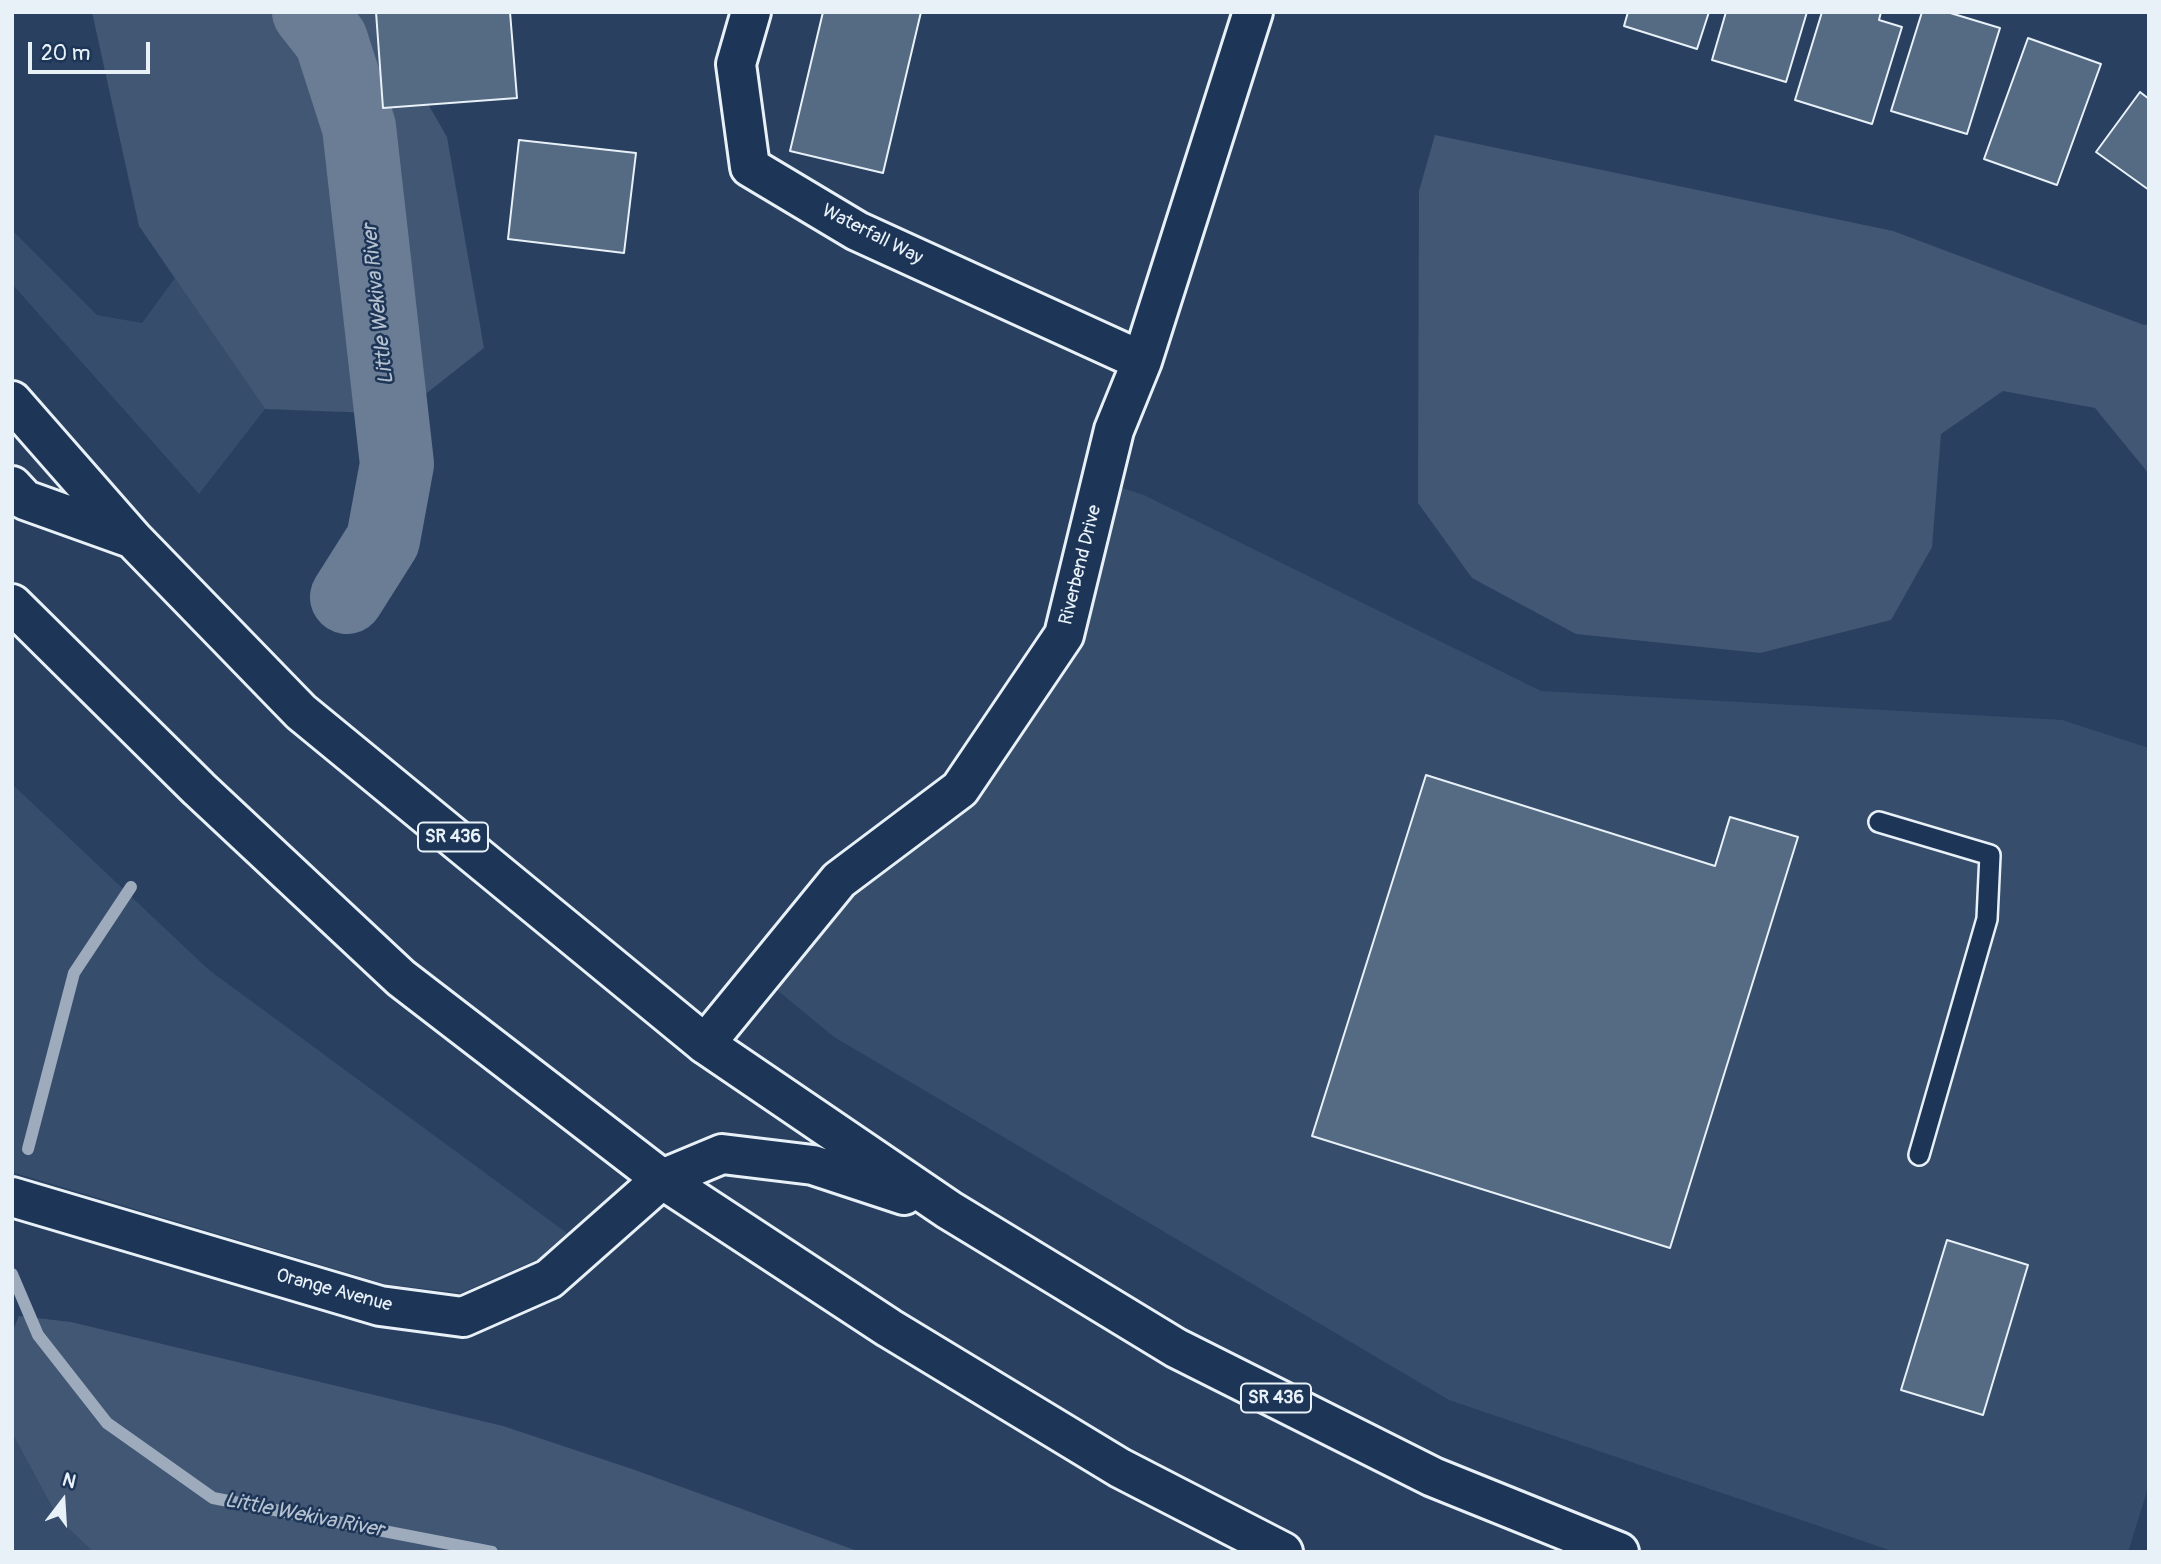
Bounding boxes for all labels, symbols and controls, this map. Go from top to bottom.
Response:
scale bar [32,28,154,72]
text: 20 m [41,40,90,67]
street label: Waterfall Way [818,200,926,270]
water label: Little Wekiva River [358,222,400,386]
street label: Riverbend Drive [1055,503,1107,627]
road number: SR 436 [418,822,488,852]
street label: Orange Avenue [273,1265,395,1317]
road number: SR 436 [1241,1384,1311,1413]
north arrow [28,1466,98,1536]
text: N [59,1468,79,1494]
water label: Little Wekiva River [222,1488,386,1544]

